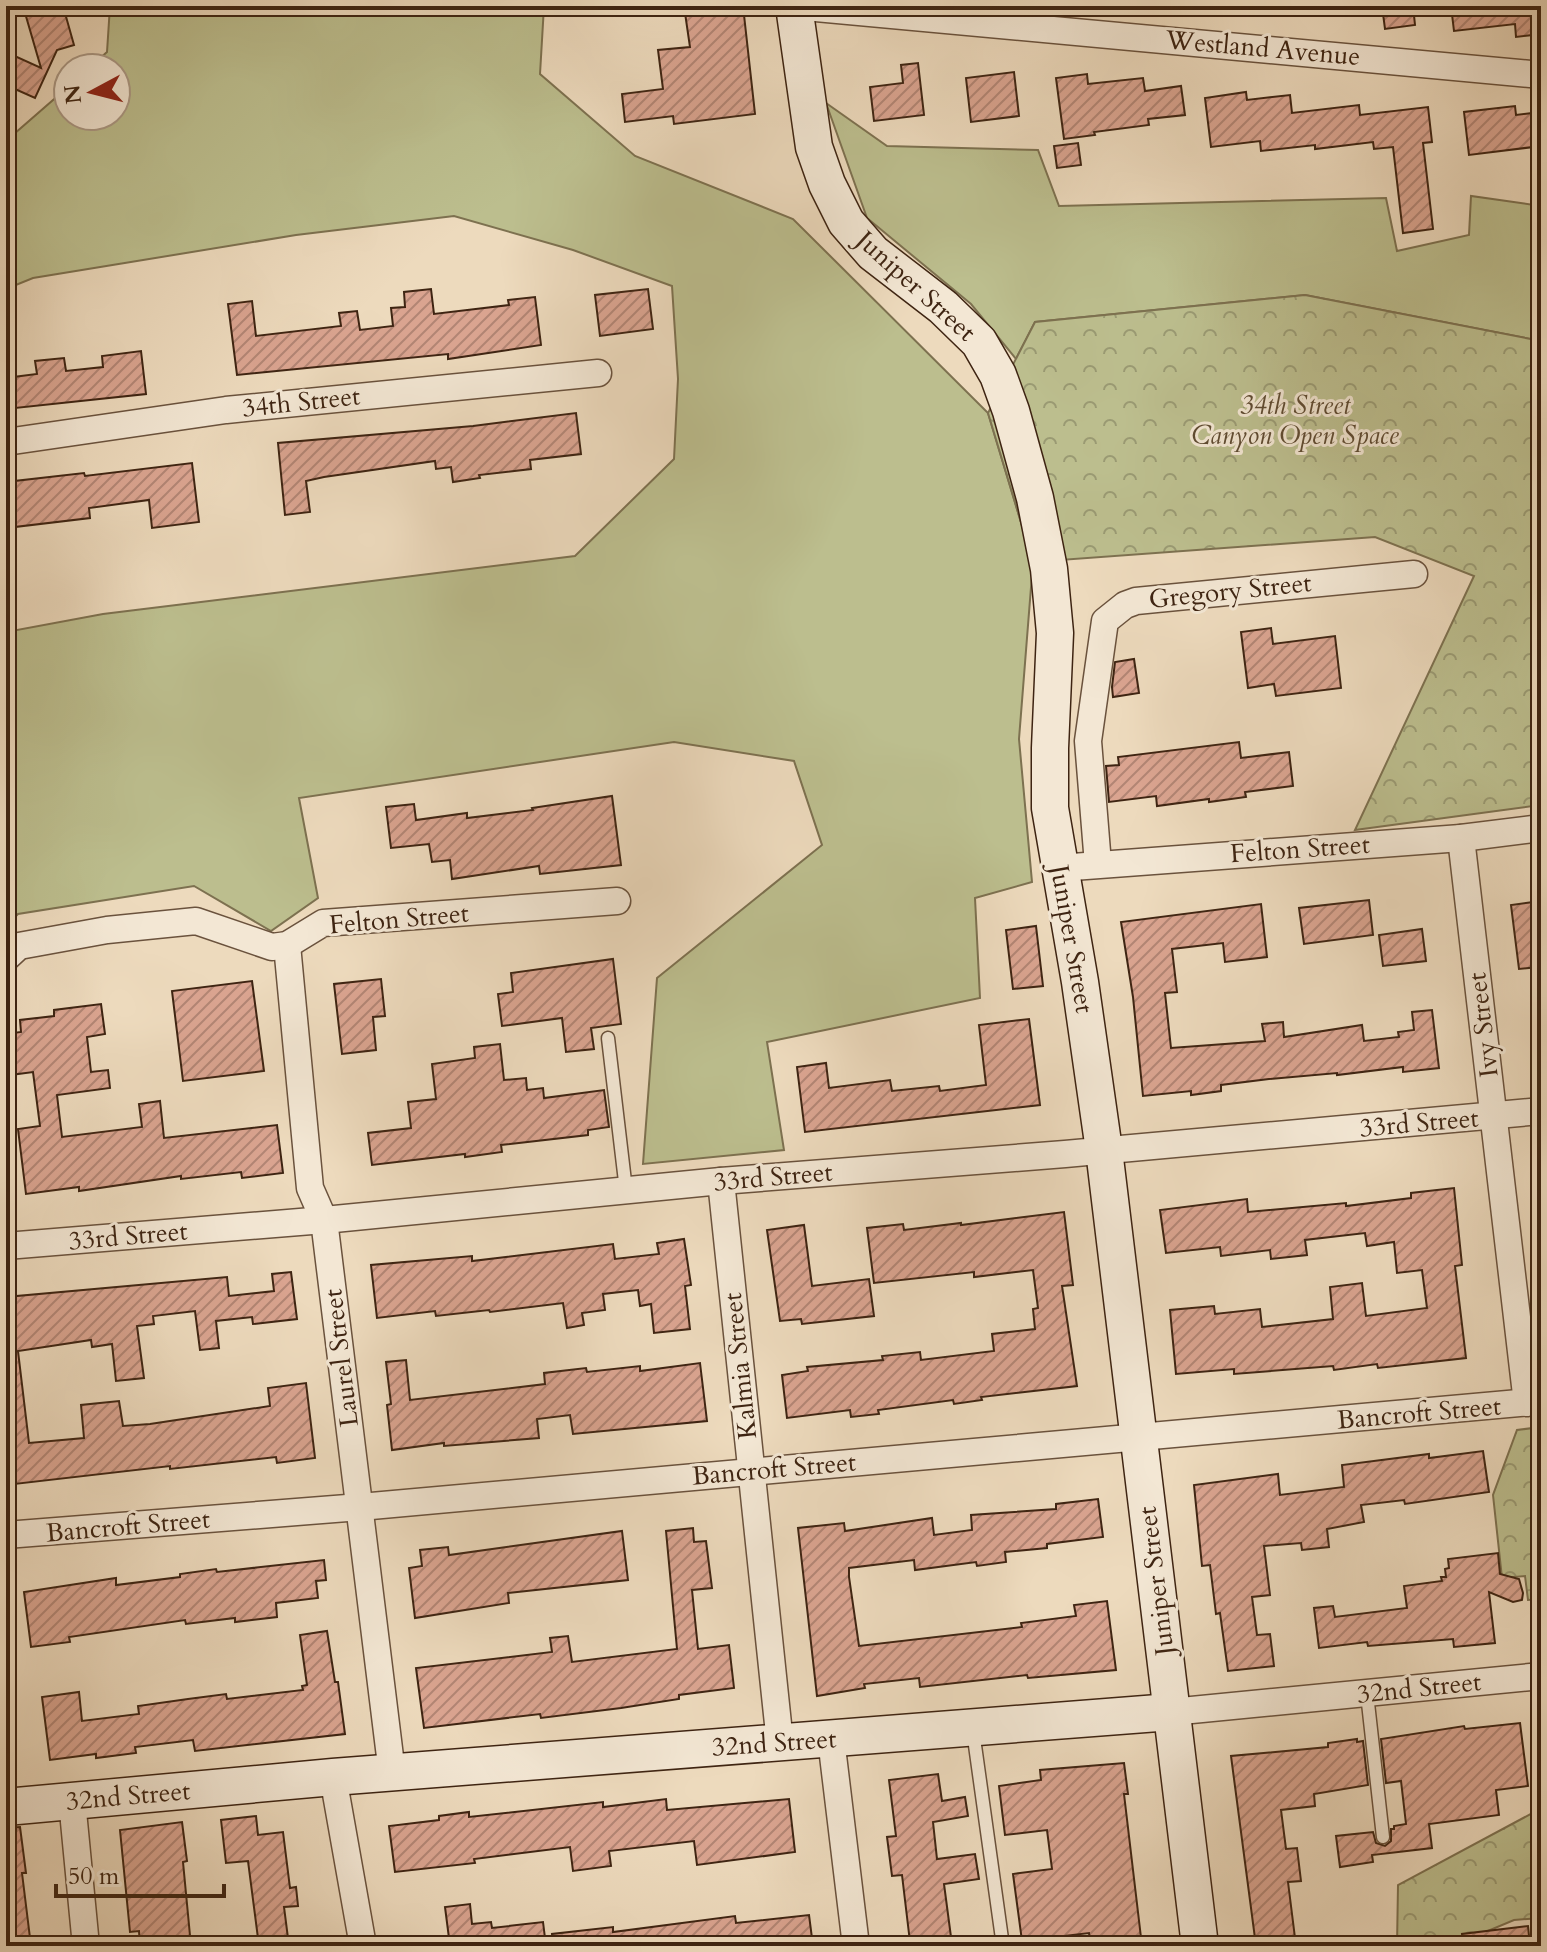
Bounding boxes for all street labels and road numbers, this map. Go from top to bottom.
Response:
street label: Westland Avenue [1163,22,1362,74]
street label: Juniper Street [846,220,983,349]
street label: 34th Street [240,378,362,426]
street label: Gregory Street [1147,565,1313,617]
street label: Felton Street [1229,827,1371,871]
street label: Juniper Street [1041,858,1102,1016]
street label: Felton Street [328,895,470,943]
street label: Ivy Street [1459,971,1507,1079]
street label: 33rd Street [1358,1100,1480,1146]
street label: 33rd Street [712,1154,834,1200]
street label: 33rd Street [67,1213,189,1259]
street label: Laurel Street [315,1287,367,1429]
street label: Kalmia Street [715,1291,765,1441]
street label: Bancroft Street [1335,1388,1503,1438]
street label: Bancroft Street [690,1444,858,1494]
street label: Bancroft Street [44,1501,212,1551]
street label: Juniper Street [1130,1505,1183,1661]
street label: 32nd Street [1355,1664,1483,1712]
street label: 32nd Street [711,1721,837,1765]
street label: 32nd Street [64,1773,192,1819]

